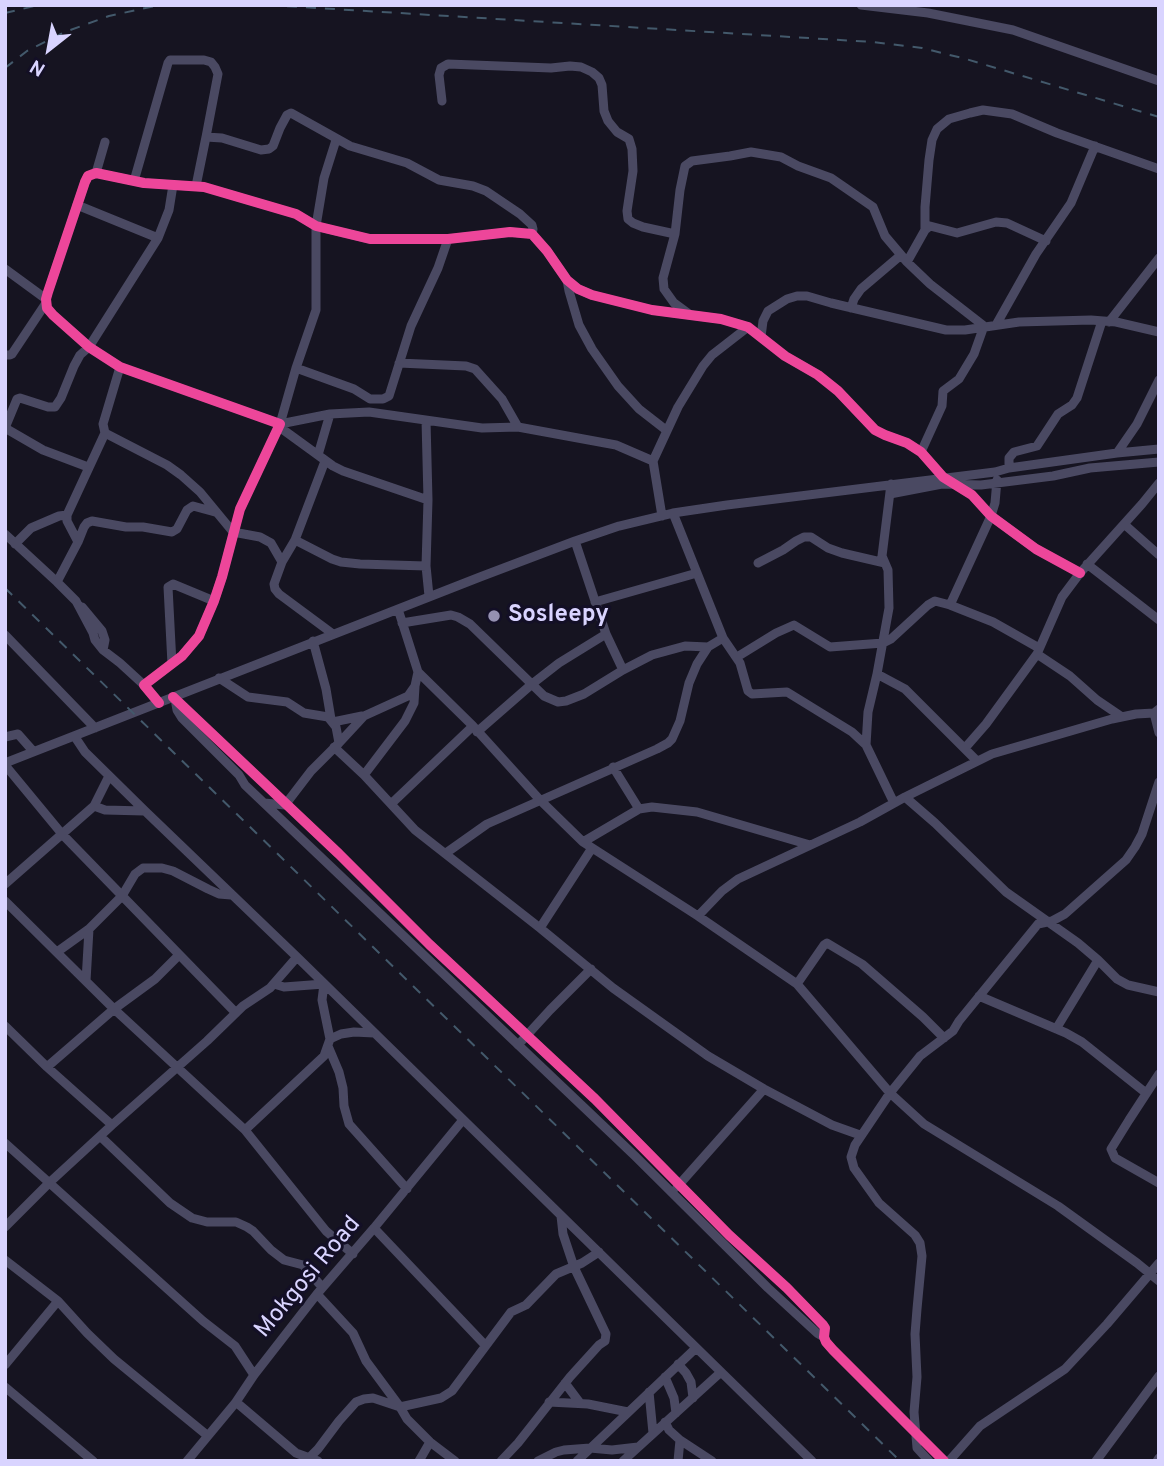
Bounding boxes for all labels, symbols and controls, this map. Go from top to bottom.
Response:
north arrow [14,14,84,84]
text: N [26,53,50,81]
place label: Sosleepy [508,602,609,630]
marker: Sosleepy [486,608,502,624]
street label: Mokgosi Road [250,1211,368,1345]

